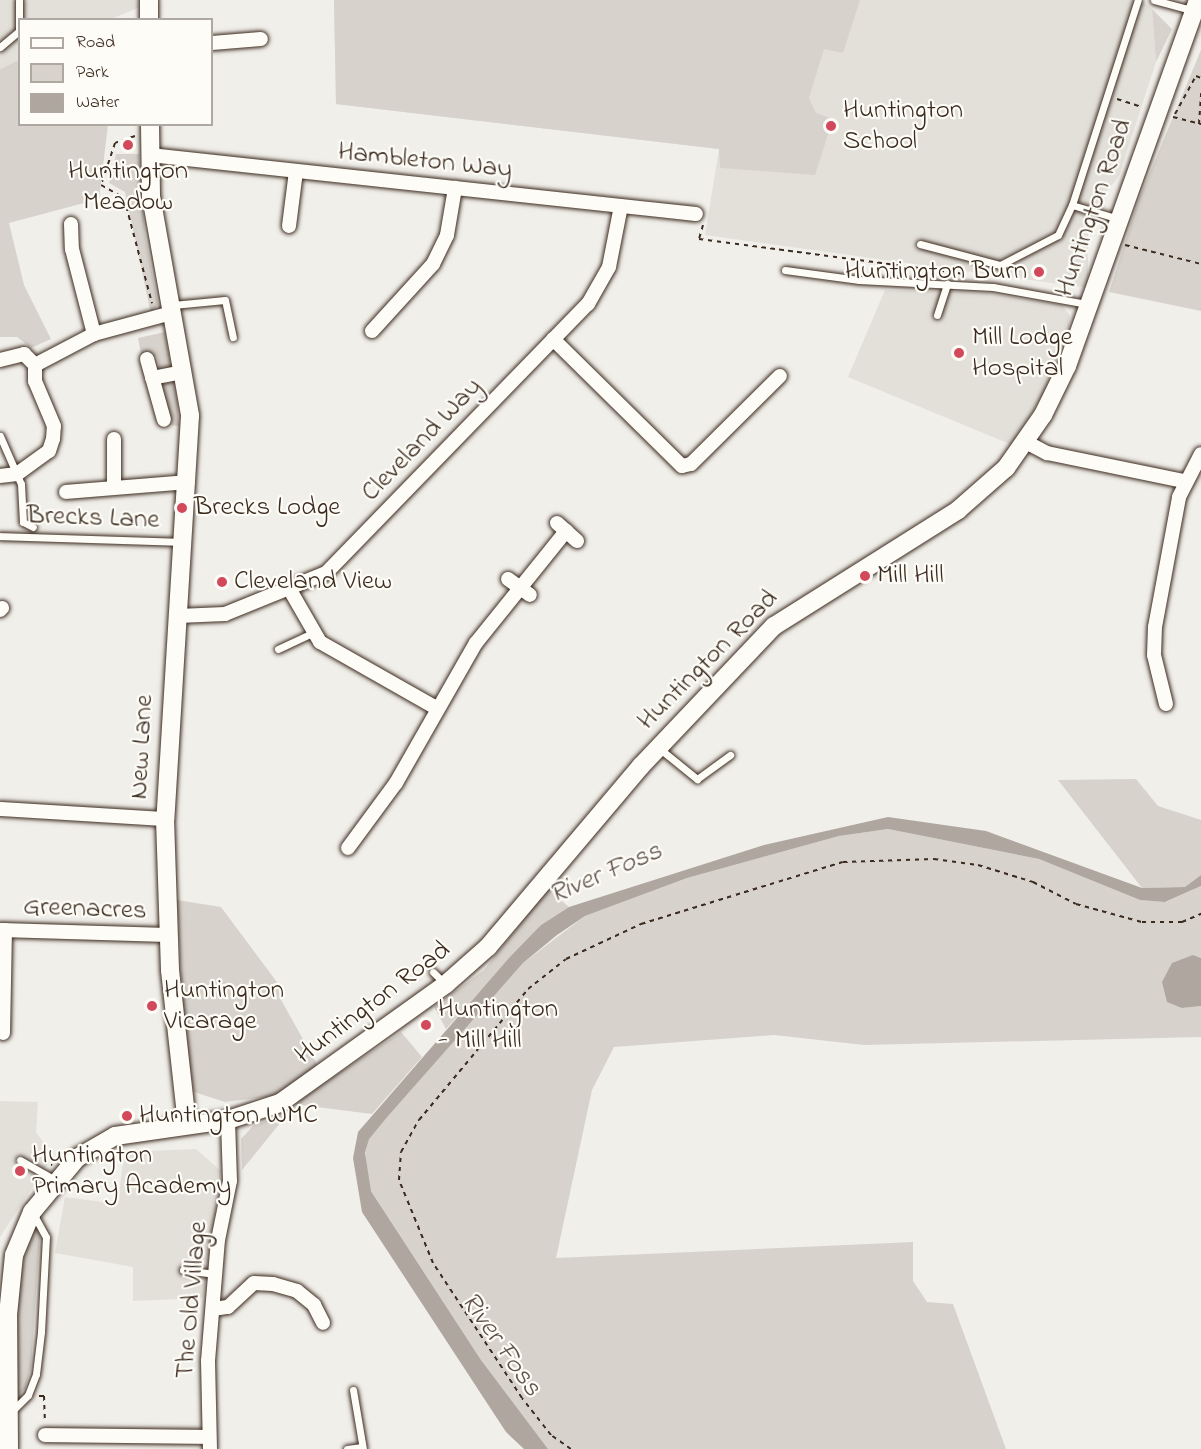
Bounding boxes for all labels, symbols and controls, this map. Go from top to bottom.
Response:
legend [18,18,213,126]
text: Road [76,30,115,56]
text: Park [76,60,109,86]
text: Water [76,90,119,116]
place label: Huntington School [843,94,963,157]
street label: Huntington Road [1048,115,1140,301]
marker: Huntington School [824,119,838,133]
street label: Hambleton Way [336,136,514,186]
marker: Huntington Meadow [121,138,135,152]
place label: Huntington Meadow [68,155,188,218]
place label: Huntington Burn [845,256,1027,288]
marker: Huntington Burn [1032,265,1046,279]
place label: Mill Lodge Hospital [972,321,1073,384]
marker: Mill Lodge Hospital [950,344,968,362]
street label: Cleveland Way [355,371,489,509]
place label: Brecks Lodge [194,492,340,524]
street label: Brecks Lane [26,499,160,537]
marker: Brecks Lodge [175,501,189,515]
place label: Mill Hill [877,560,944,592]
place label: Cleveland View [234,566,392,598]
marker: Mill Hill [858,569,872,583]
marker: Cleveland View [215,575,229,589]
street label: Huntington Road [631,583,785,737]
street label: New Lane [123,694,161,800]
water label: River Foss [545,835,667,913]
street label: Greenacres [23,891,147,927]
street label: Huntington Road [289,934,457,1072]
place label: Huntington Vicarage [164,974,284,1037]
place label: Huntington - Mill Hill [438,993,558,1056]
marker: Huntington Vicarage [145,999,159,1013]
marker: Huntington - Mill Hill [419,1018,433,1032]
place label: Huntington WMC [139,1100,318,1132]
marker: Huntington WMC [120,1109,134,1123]
place label: Huntington Primary Academy [32,1139,231,1202]
marker: Huntington Primary Academy [13,1164,27,1178]
street label: The Old Village [169,1220,215,1380]
water label: River Foss [452,1287,548,1403]

